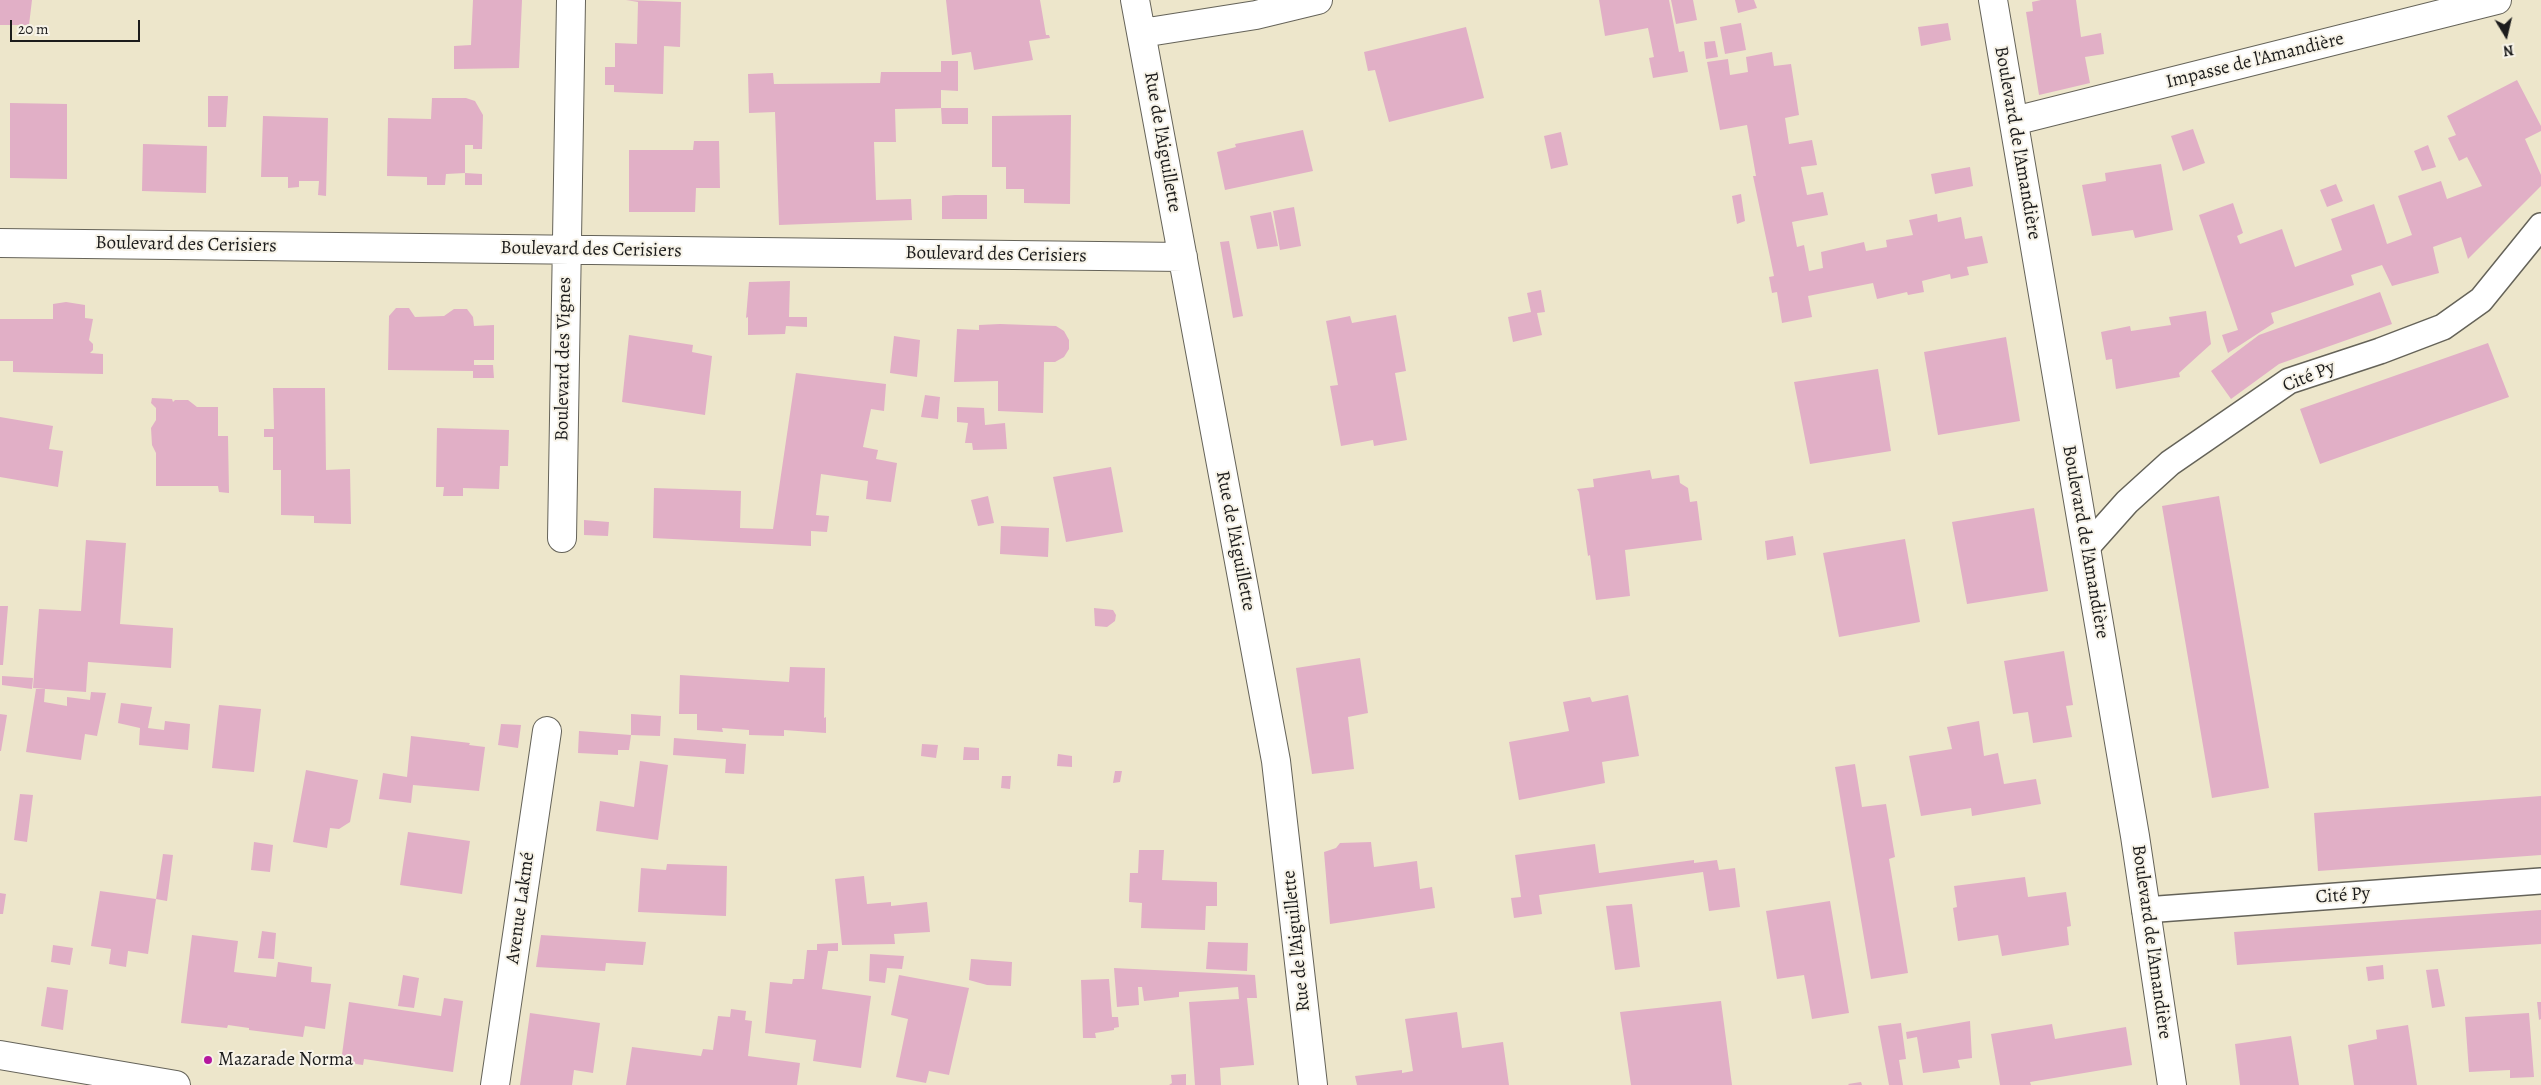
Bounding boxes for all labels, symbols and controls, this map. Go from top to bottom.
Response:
scale bar [12,10,142,42]
north arrow [2481,10,2531,60]
text: 20 m [18,19,49,39]
street label: Impasse de l'Amandière [2163,28,2347,94]
text: N [2502,40,2515,60]
street label: Boulevard de l'Amandière [1989,44,2045,242]
street label: Rue de l'Aiguillette [1138,70,1186,214]
street label: Boulevard des Cerisiers [95,232,277,258]
street label: Boulevard des Cerisiers [500,237,682,263]
street label: Boulevard des Cerisiers [905,242,1087,268]
street label: Boulevard des Vignes [551,277,577,441]
street label: Cité Py [2279,356,2339,398]
street label: Boulevard de l'Amandière [2057,443,2113,641]
street label: Rue de l'Aiguillette [1210,469,1260,613]
street label: Boulevard de l'Amandière [2126,843,2176,1041]
street label: Avenue Lakmé [502,851,540,965]
street label: Rue de l'Aiguillette [1278,869,1316,1013]
street label: Cité Py [2315,883,2371,909]
place label: Mazarade Norma [218,1049,353,1071]
marker: Mazarade Norma [202,1054,214,1066]

